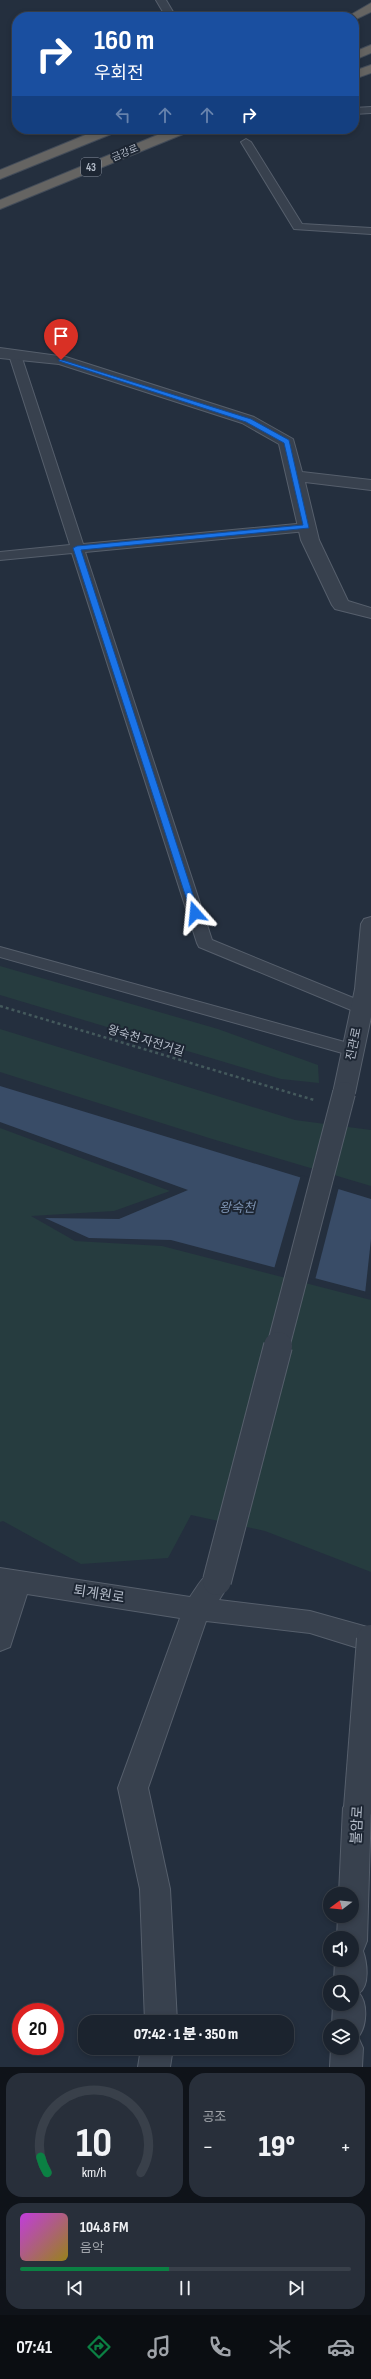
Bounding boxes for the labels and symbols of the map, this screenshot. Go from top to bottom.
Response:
street label: 금강로 [110,142,140,164]
road number: 43 [81,158,101,176]
pin [44,319,78,360]
position arrow [174,892,216,934]
street label: 왕숙천 자전거길 [106,1022,186,1060]
street label: 진관로 [343,1026,365,1062]
water label: 왕숙천 [219,1200,256,1216]
street label: 퇴계원로 [72,1582,126,1606]
street label: 불암로 [348,1805,367,1845]
north arrow [323,1887,359,1923]
speed limit sign: 20 [12,2003,64,2055]

